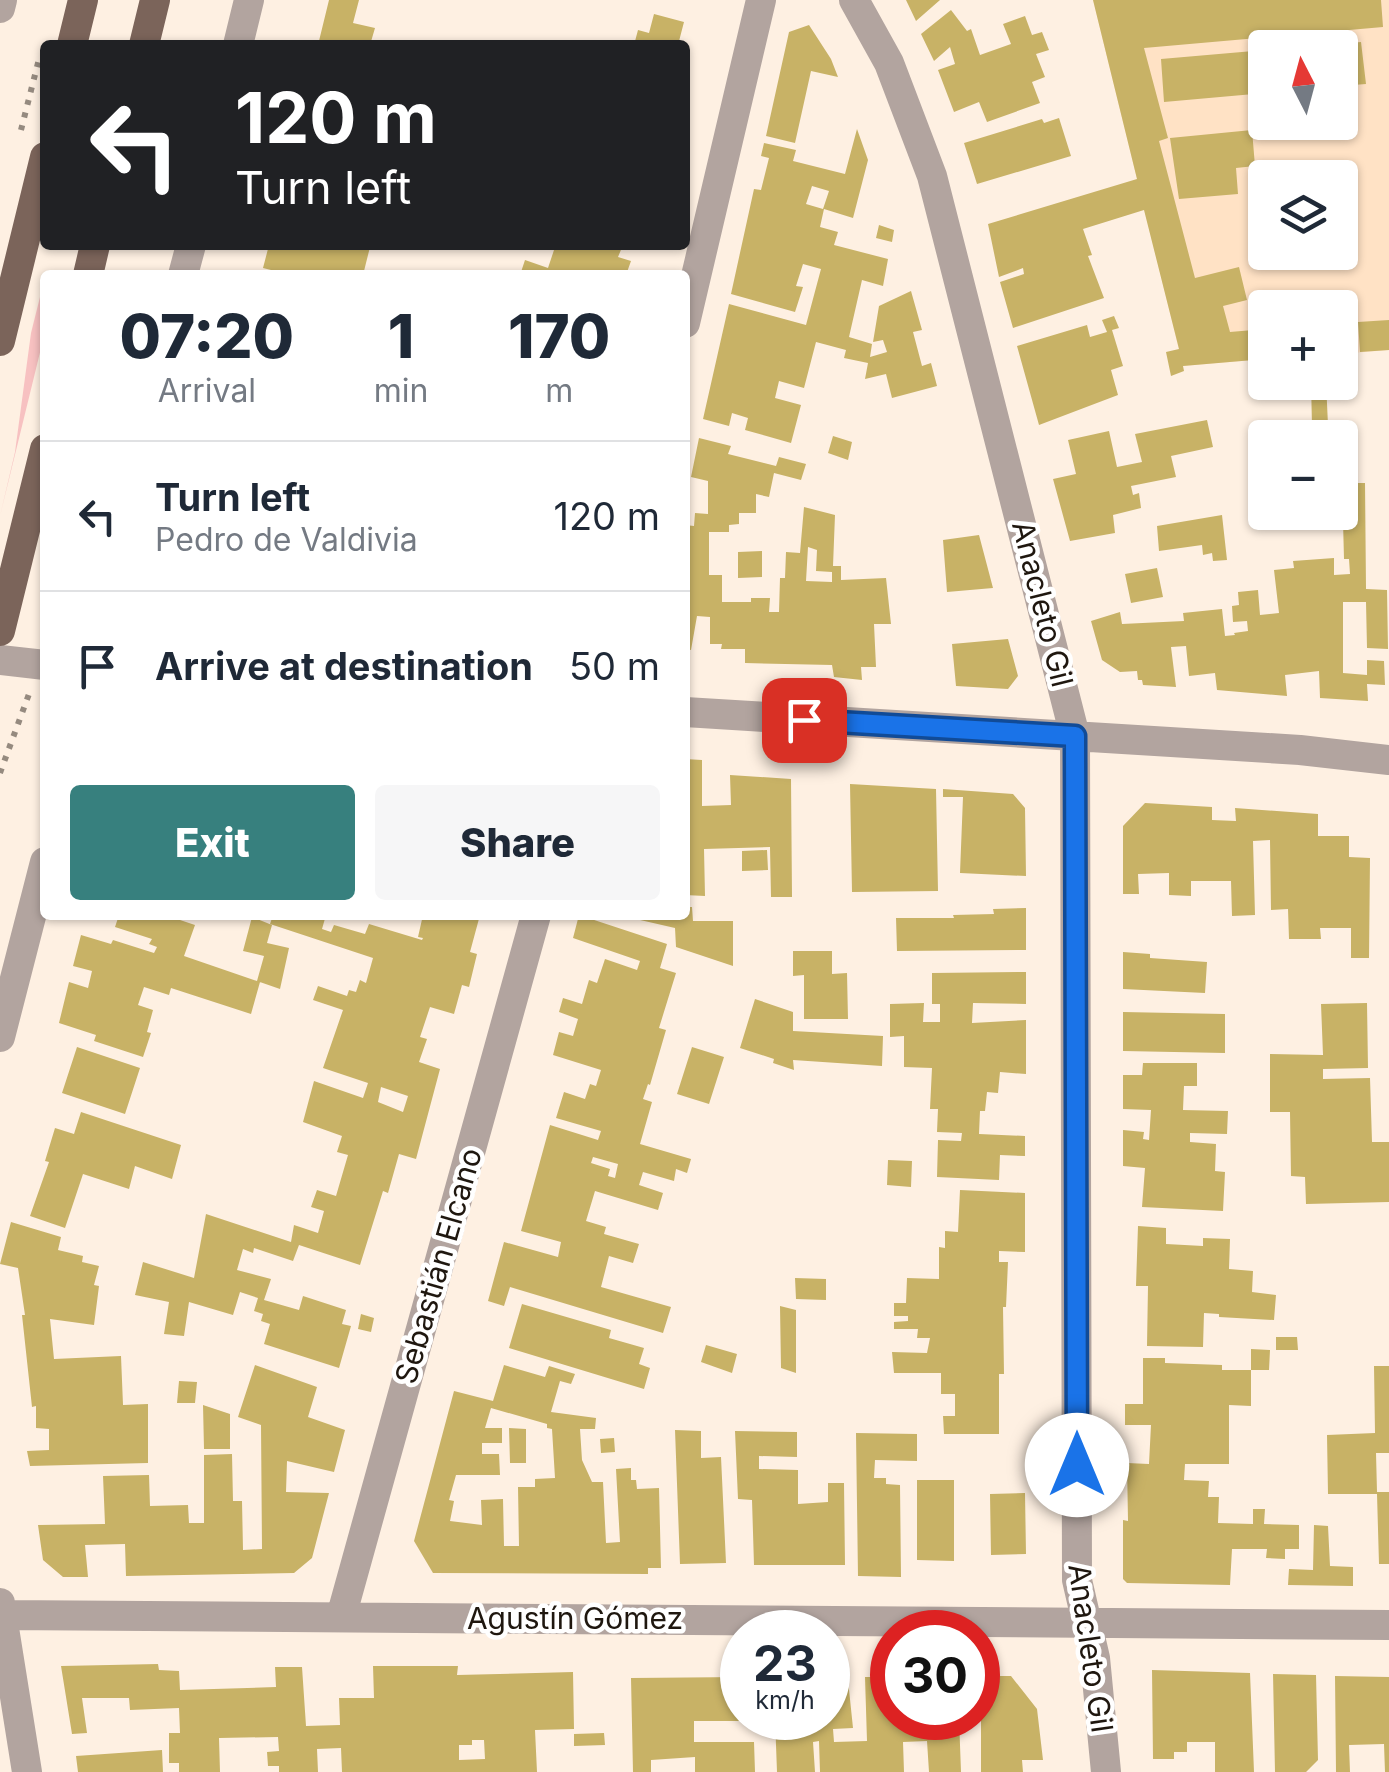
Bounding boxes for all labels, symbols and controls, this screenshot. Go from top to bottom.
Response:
north arrow [1248,30,1358,140]
map controls [1248,30,1358,530]
text: 120 m [235,75,437,160]
icon: left [70,80,200,210]
text: Turn left [235,160,411,215]
button: layers [1248,160,1358,270]
button: + [1248,290,1358,400]
text: 07:20 [120,300,294,372]
text: 1 [388,300,414,372]
text: 170 [508,300,610,372]
text: Arrival [158,371,256,410]
text: min [374,371,428,410]
text: m [545,371,573,410]
button: − [1248,420,1358,530]
text: Turn left [155,474,310,520]
icon: left [70,489,125,544]
text: 120 m [553,493,660,539]
street label: Anacleto Gil [1005,517,1081,691]
text: Pedro de Valdivia [155,520,418,559]
icon: arrive [70,639,125,694]
text: Arrive at destination [155,643,533,689]
text: 50 m [569,643,660,689]
pin [762,678,847,763]
icon: arrive [777,693,832,748]
button: Exit [70,785,355,900]
button: Share [375,785,660,900]
street label: Sebastián Elcano [387,1144,489,1388]
position arrow [1025,1413,1129,1517]
street label: Anacleto Gil [1061,1561,1121,1735]
street label: Agustín Gómez [467,1600,683,1636]
speed limit sign: 30 [870,1610,1000,1740]
text: 23 [753,1633,817,1693]
text: km/h [755,1685,815,1715]

